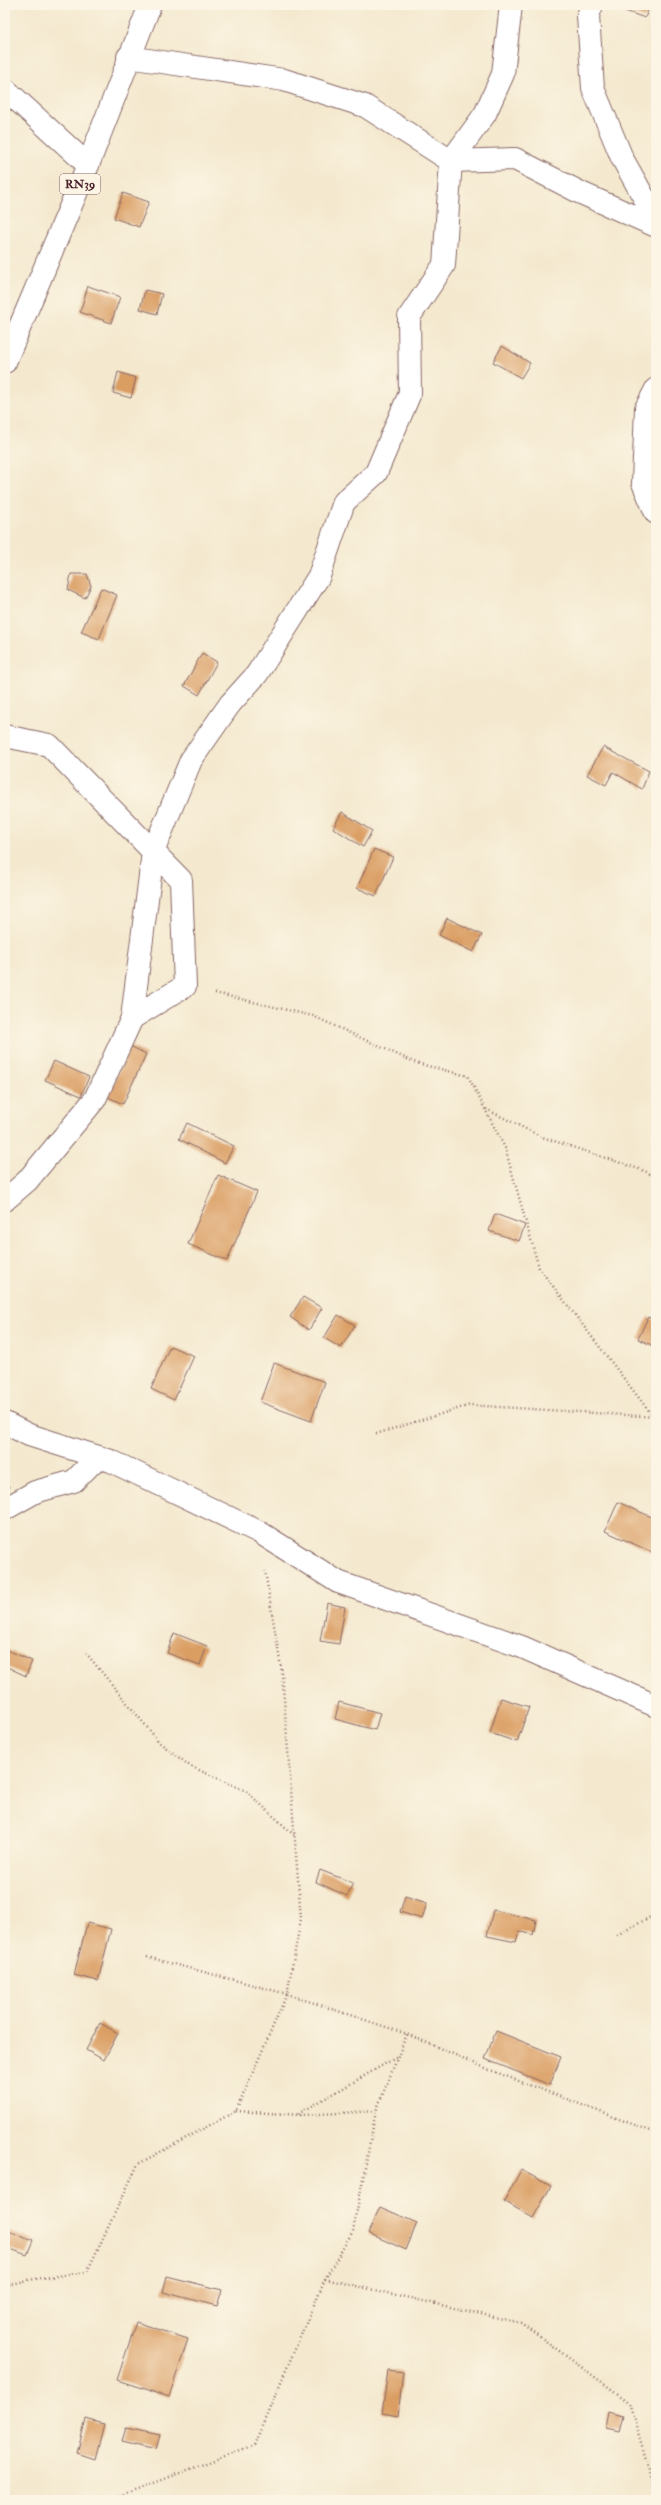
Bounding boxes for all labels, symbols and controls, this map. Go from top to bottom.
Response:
road number: RN39 [60,174,100,194]

